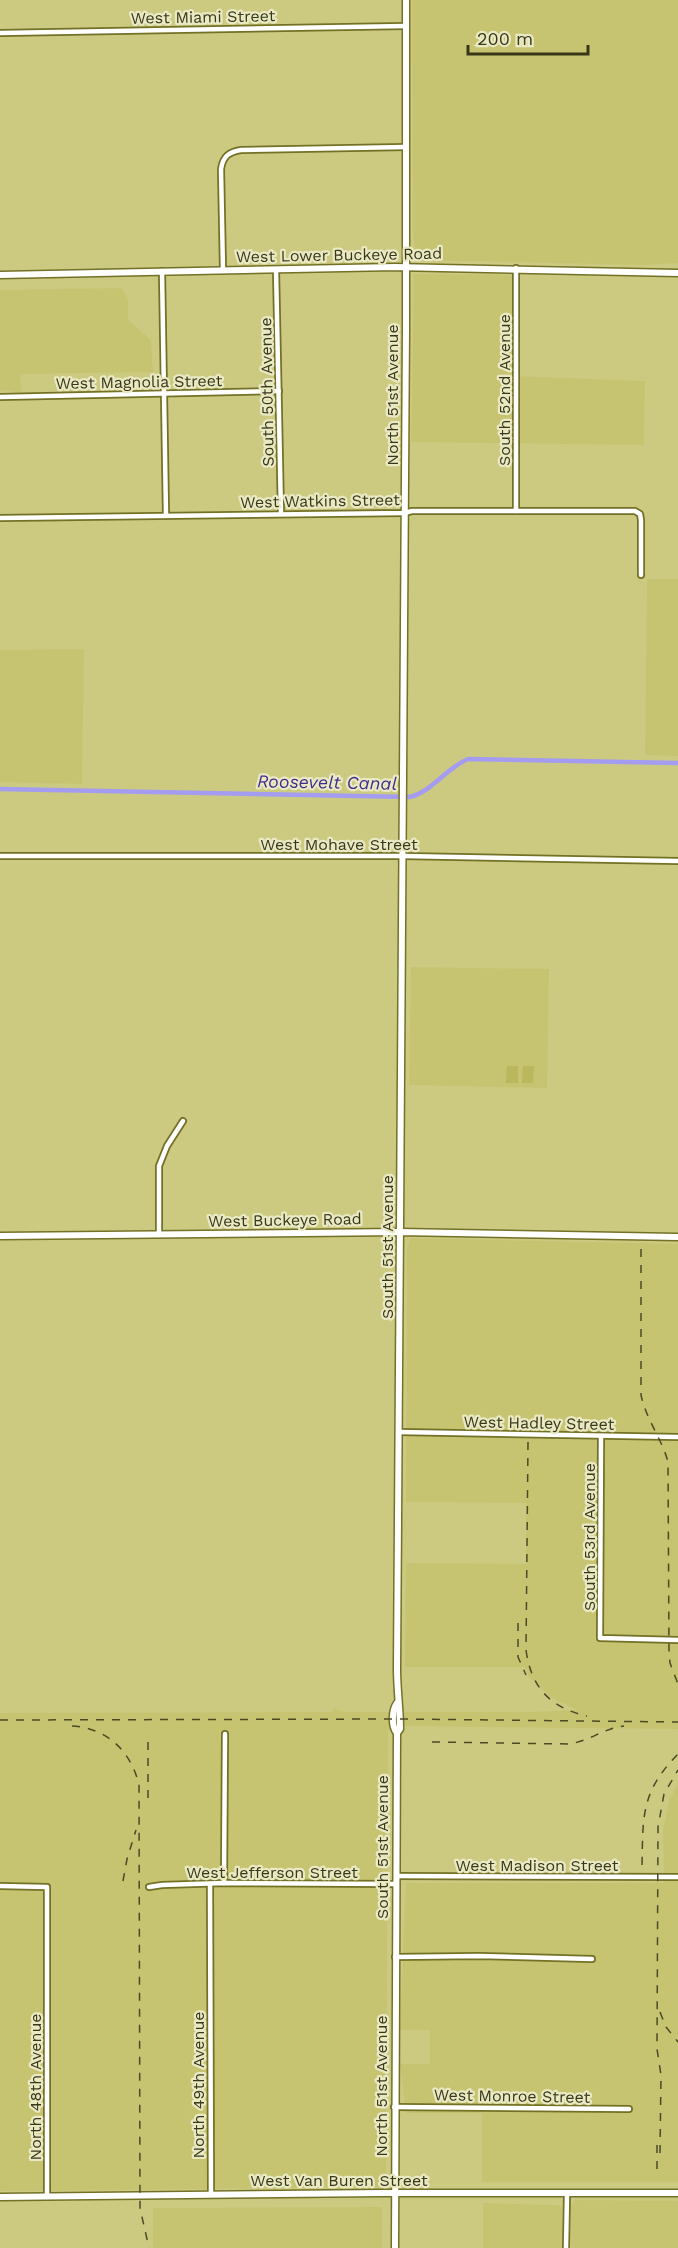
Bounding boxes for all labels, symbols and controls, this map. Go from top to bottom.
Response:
street label: West Miami Street [130,6,276,28]
scale bar [468,18,588,56]
text: 200 m [477,28,533,49]
street label: West Lower Buckeye Road [236,244,442,266]
street label: South 52nd Avenue [495,314,514,466]
street label: South 50th Avenue [256,317,278,467]
street label: North 51st Avenue [383,324,402,466]
street label: West Magnolia Street [55,371,223,393]
street label: West Watkins Street [240,490,400,512]
water label: Roosevelt Canal [257,770,397,794]
street label: West Mohave Street [260,835,418,854]
street label: South 51st Avenue [378,1175,397,1319]
street label: West Buckeye Road [208,1209,362,1231]
street label: West Hadley Street [464,1412,615,1434]
street label: South 53rd Avenue [580,1463,599,1611]
street label: South 51st Avenue [373,1775,392,1919]
street label: West Madison Street [455,1856,619,1875]
street label: West Jefferson Street [186,1863,358,1882]
street label: North 49th Avenue [189,2012,208,2159]
street label: North 48th Avenue [26,2014,45,2160]
street label: North 51st Avenue [372,2015,391,2157]
street label: West Monroe Street [434,2085,591,2107]
street label: West Van Buren Street [250,2171,428,2190]

